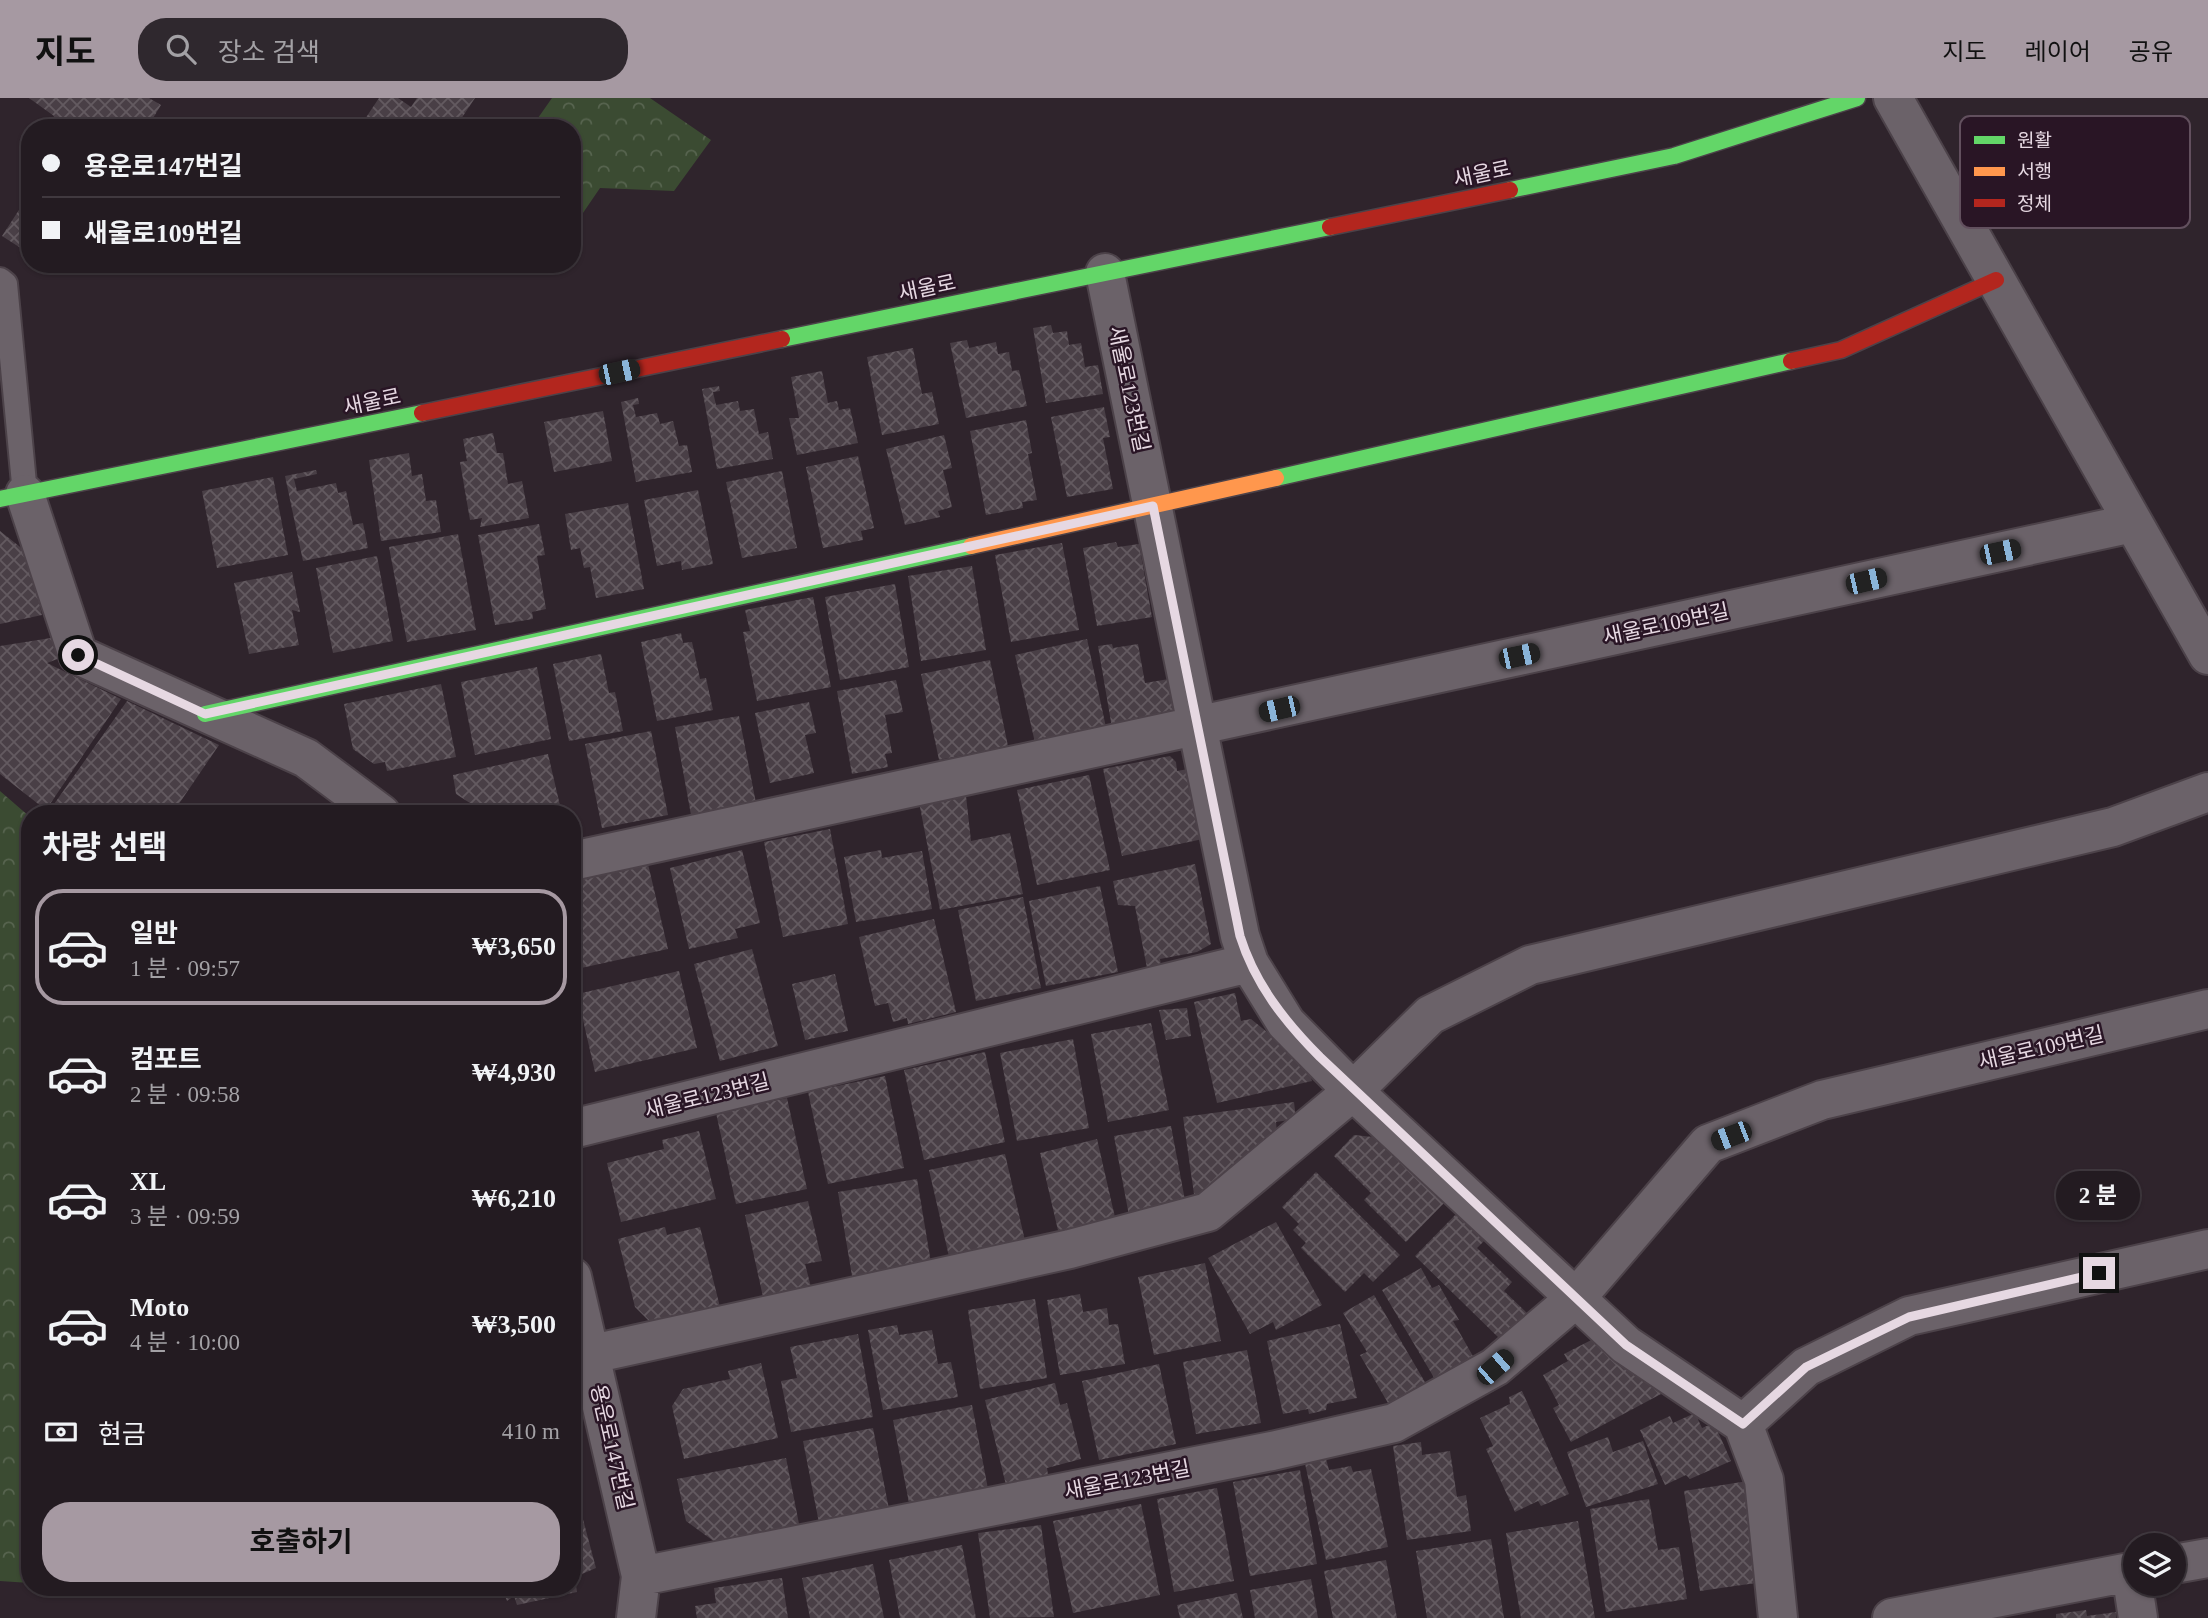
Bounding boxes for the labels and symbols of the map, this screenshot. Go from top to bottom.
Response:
legend [1960,116,2190,228]
text: 원활 [2017,130,2052,151]
street label: 새울로 [1451,156,1513,192]
text: 서행 [2017,161,2052,182]
text: 정체 [2017,193,2052,214]
street label: 새울로 [896,270,958,306]
street label: 새울로123번길 [1104,324,1154,454]
car [597,357,642,387]
street label: 새울로 [341,384,403,420]
car [1978,537,2023,567]
car [1844,566,1889,596]
street label: 새울로109번길 [1601,599,1731,649]
route start [62,639,94,671]
car [1497,641,1542,671]
car [1257,694,1302,724]
street label: 새울로109번길 [1976,1022,2106,1074]
street label: 새울로123번길 [642,1069,772,1123]
car [1708,1119,1755,1153]
callout: 2 분 [2057,1172,2141,1220]
route end [2083,1257,2115,1289]
car [1473,1345,1518,1389]
street label: 용운로147번길 [586,1382,638,1512]
street label: 새울로123번길 [1062,1456,1192,1504]

